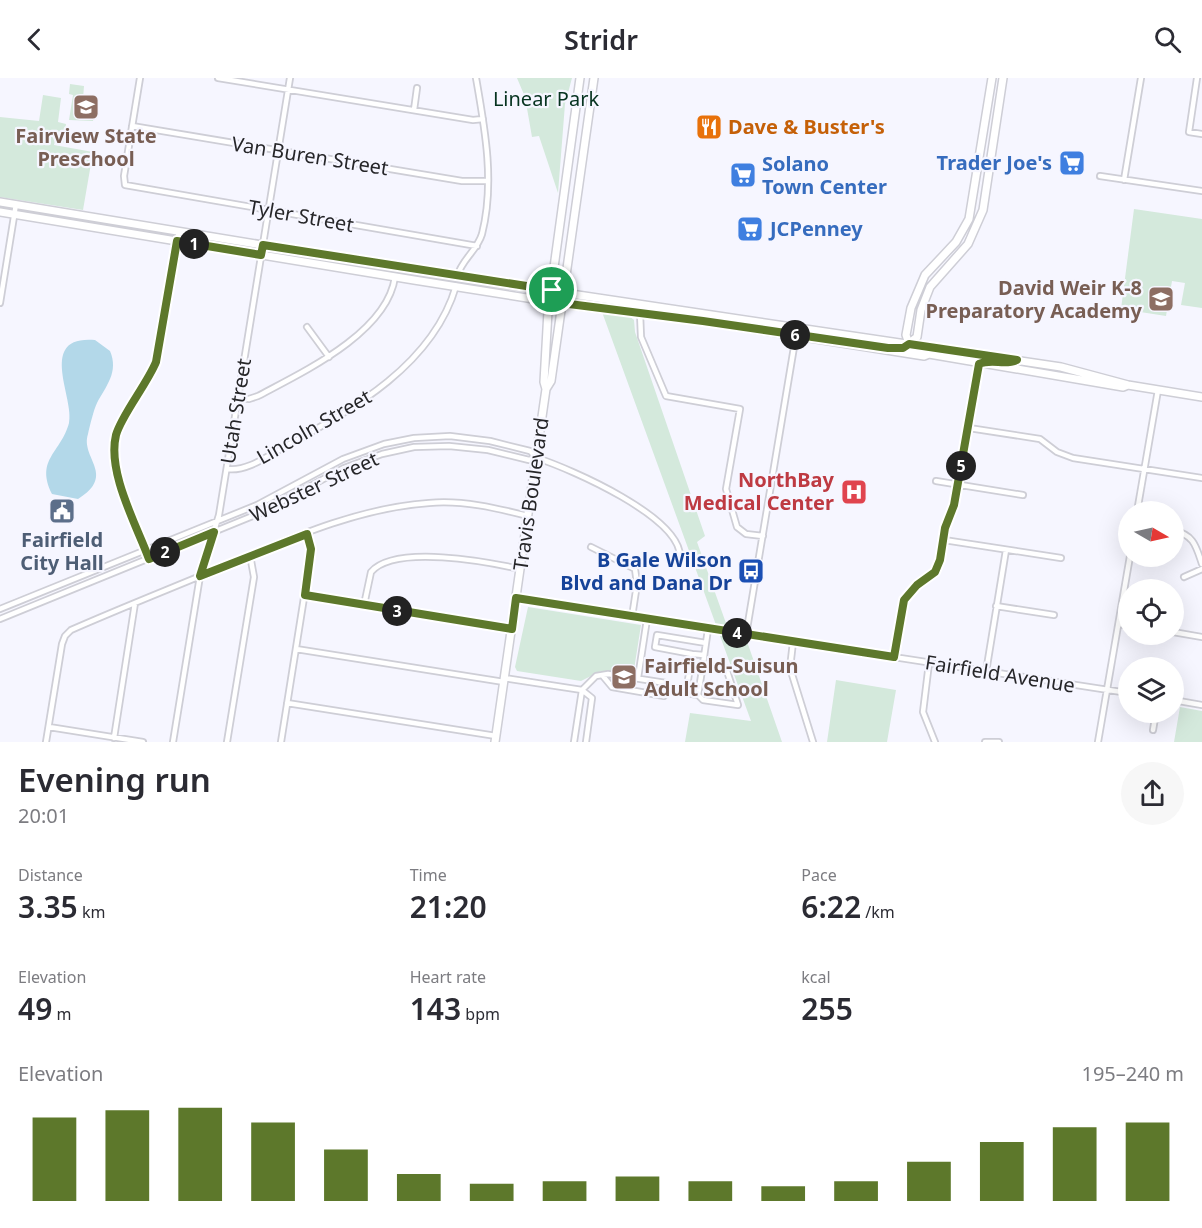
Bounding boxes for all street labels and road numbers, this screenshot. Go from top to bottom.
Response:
street label: Van Buren Street [230,130,390,181]
street label: Tyler Street [246,193,356,238]
street label: Utah Street [214,356,257,466]
street label: Lincoln Street [251,383,376,470]
street label: Travis Boulevard [506,416,555,572]
street label: Webster Street [245,445,383,528]
street label: Fairfield Avenue [923,648,1077,699]

